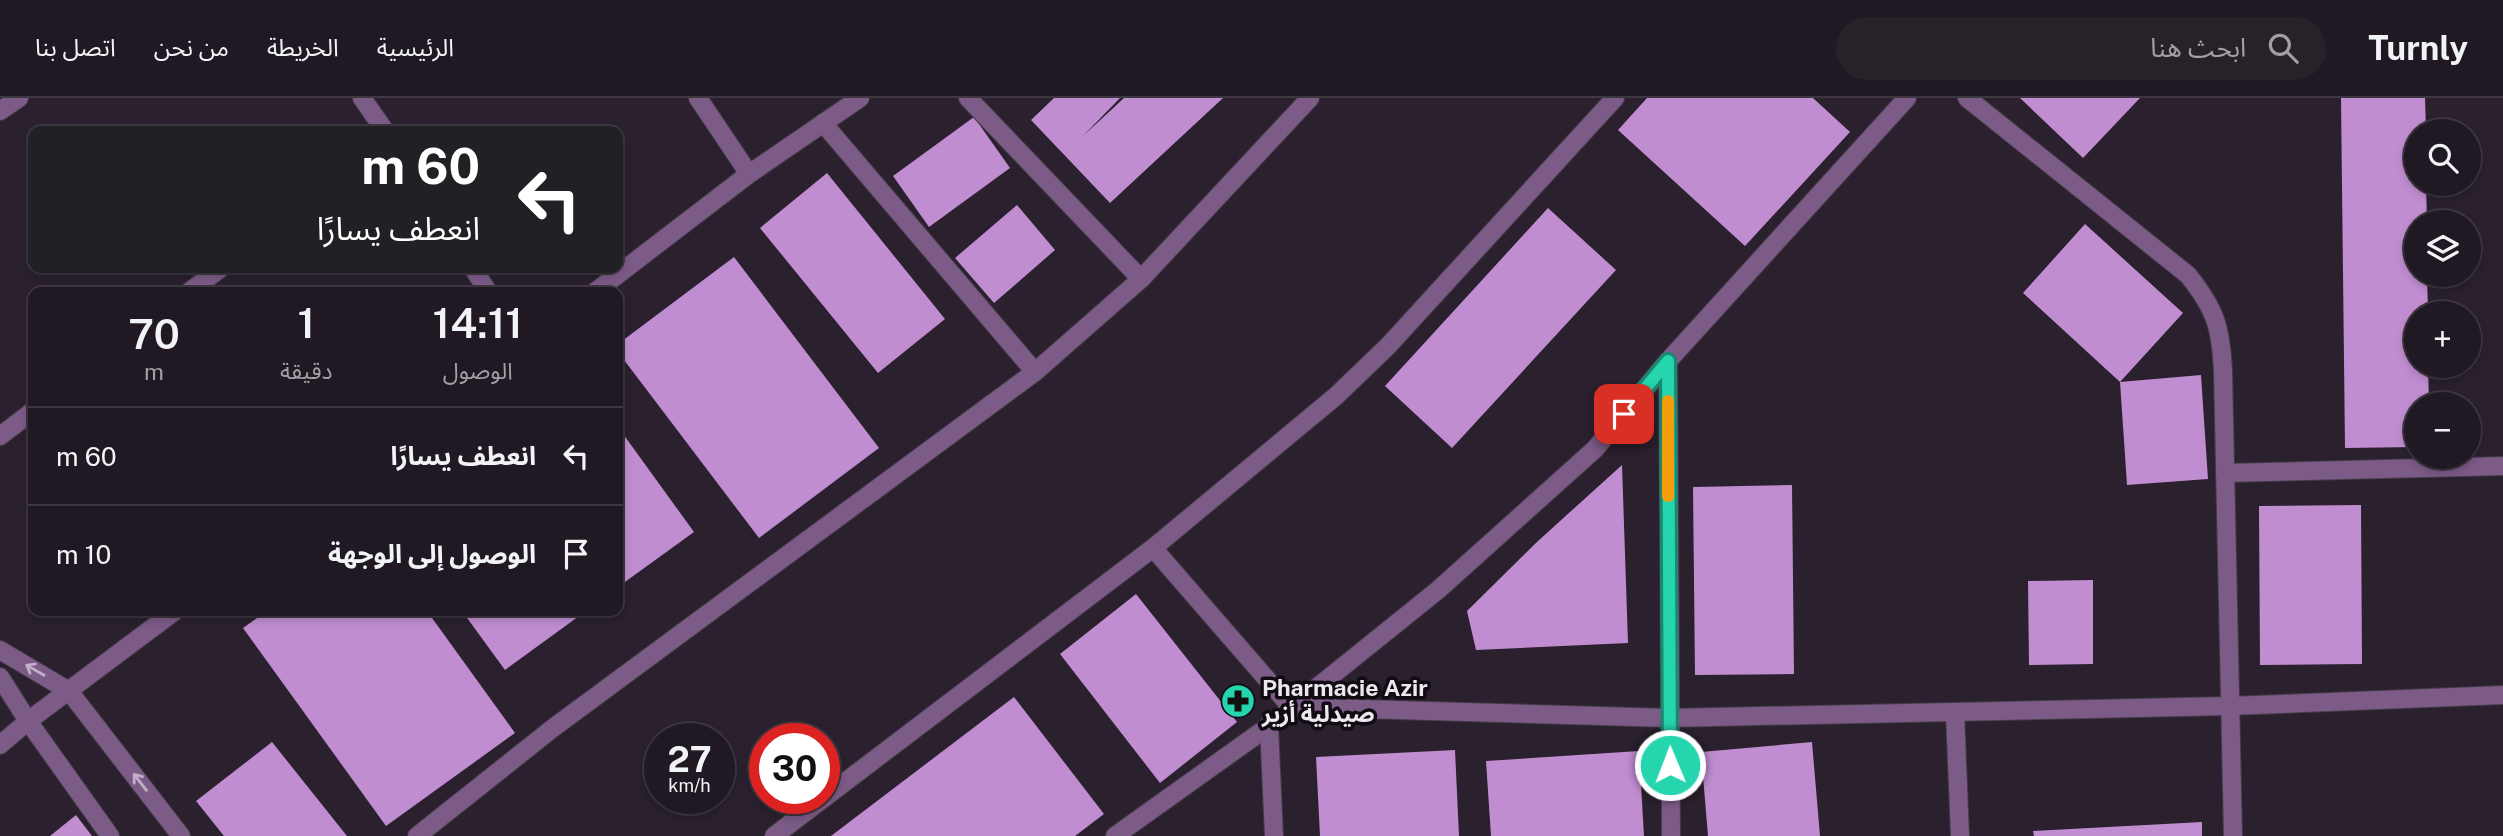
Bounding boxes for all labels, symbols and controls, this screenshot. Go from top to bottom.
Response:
search box [1836,17,2326,80]
icon: search [2264,29,2302,67]
text: Turnly [2368,29,2468,67]
text: ابحث هنا [2150,32,2246,63]
text: اتصل بنا [35,33,116,61]
text: من نحن [154,33,229,61]
text: الخريطة [267,33,339,61]
text: الرئيسية [377,33,454,61]
map controls [2404,119,2481,469]
button: search [2404,119,2481,196]
text: 60 m [361,137,480,195]
icon: left [504,154,595,245]
text: انعطف يسارًا [317,210,480,247]
button: layers [2404,210,2481,287]
text: 1 [297,298,315,347]
text: 14:11 [433,298,523,347]
button: + [2404,301,2481,378]
text: 70 [128,309,180,358]
text: دقيقة [280,357,332,384]
text: الوصول [443,357,513,384]
text: m [144,358,164,385]
pin [1594,384,1654,444]
button: − [2404,392,2481,469]
icon: arrive [1605,395,1643,433]
icon: left [557,437,595,475]
text: انعطف يسارًا [390,440,536,471]
text: 60 m [56,441,117,472]
icon: arrive [557,535,595,573]
text: الوصول إلى الوجهة [328,538,536,569]
text: 10 m [56,539,111,570]
one-way arrow [25,663,45,677]
place label: Pharmacie Azir صيدلية أزير [1261,674,1428,728]
pharmacy icon: Pharmacie Azir صيدلية أزير [1219,682,1257,720]
speed limit sign: 30 [749,723,840,814]
position arrow [1633,728,1707,802]
text: 27 [667,739,712,780]
one-way arrow [132,773,147,791]
text: km/h [668,775,711,796]

